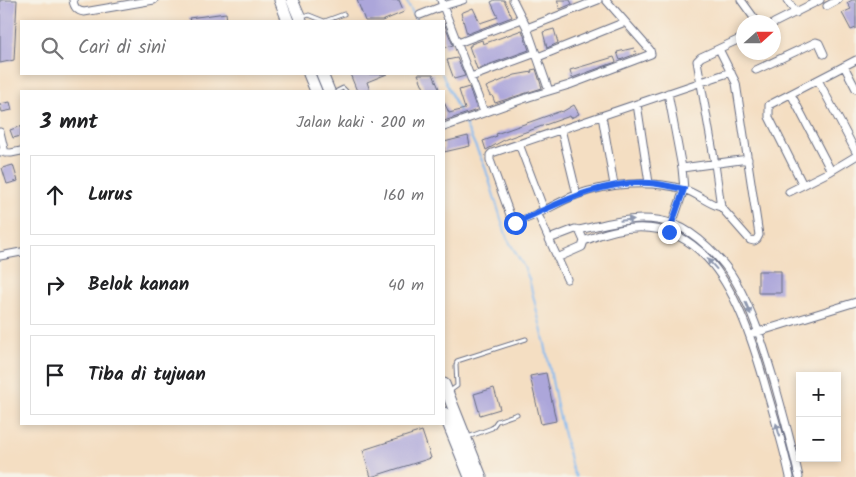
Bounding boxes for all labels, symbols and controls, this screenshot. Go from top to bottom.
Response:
north arrow [736,15,781,60]
search box [20,20,445,75]
text: Cari di sini [78,33,166,63]
icon: search [38,34,66,62]
text: 3 mnt [40,106,98,139]
text: Jalan kaki · 200 m [296,110,425,135]
text: Lurus [88,180,133,210]
icon: ahead [41,181,69,209]
text: 160 m [383,183,424,208]
route start [504,212,527,235]
one-way arrow [619,216,635,224]
route end [658,221,681,244]
one-way arrow [706,258,718,270]
text: Belok kanan [88,270,189,300]
icon: right [41,271,69,299]
text: 40 m [388,273,424,298]
one-way arrow [745,301,753,315]
text: Tiba di tujuan [88,360,206,390]
icon: arrive [41,361,69,389]
map controls [796,372,841,462]
button: + [796,372,841,417]
button: − [796,417,841,462]
one-way arrow [774,422,782,437]

